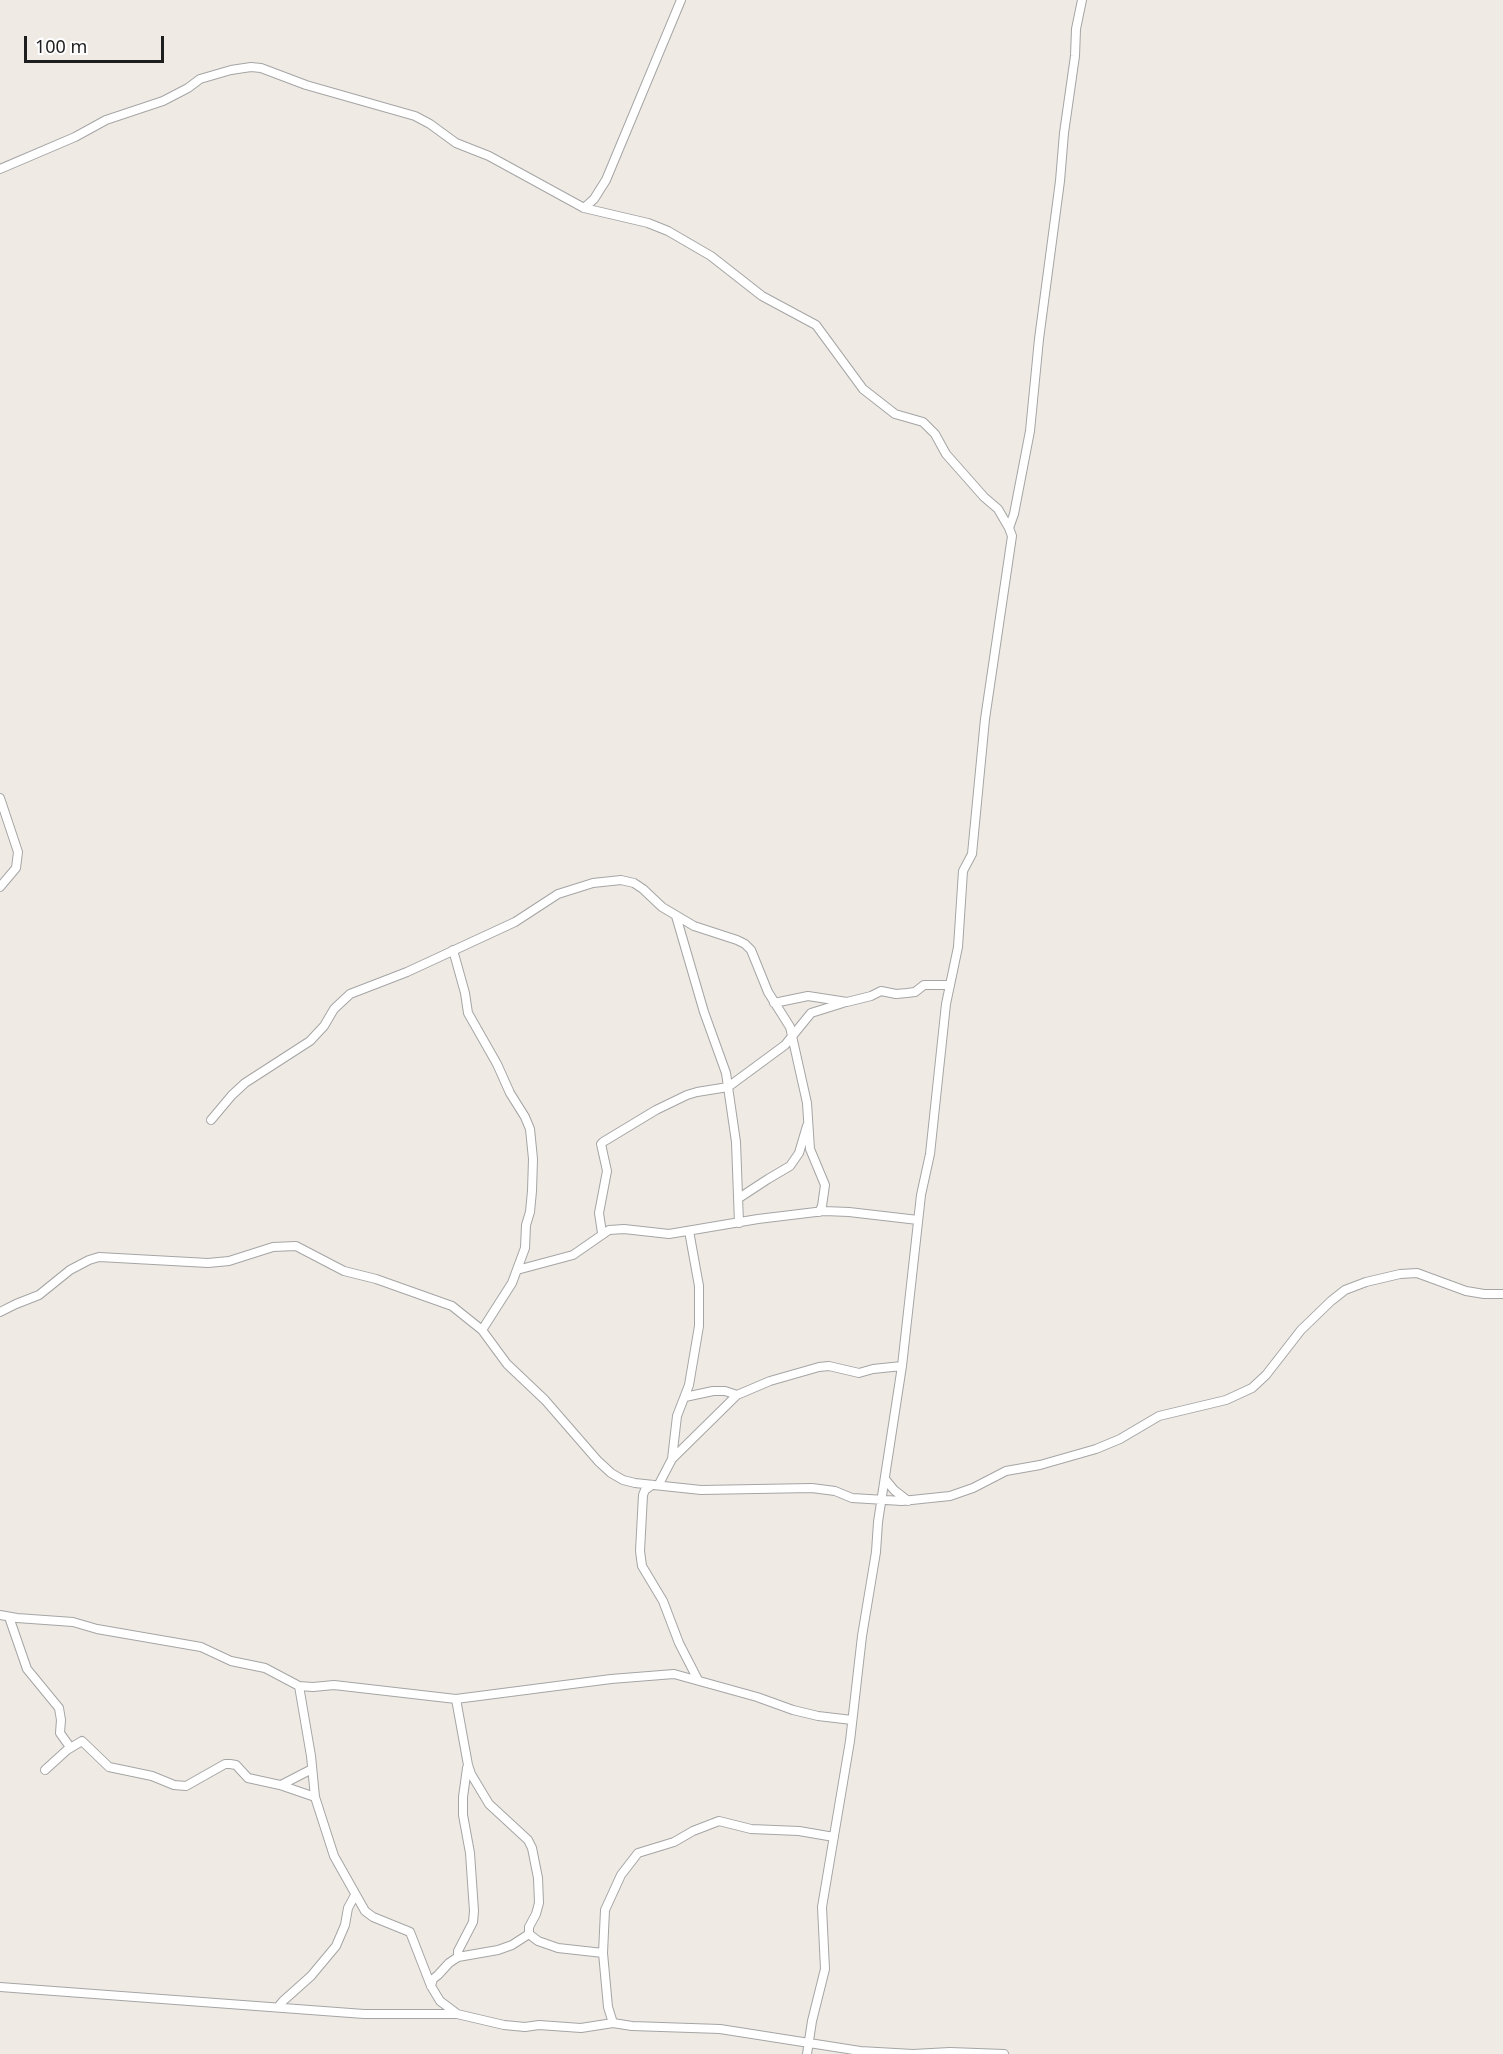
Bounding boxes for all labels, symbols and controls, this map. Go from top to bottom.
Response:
scale bar [27,24,166,62]
text: 100 m [35,34,87,58]

